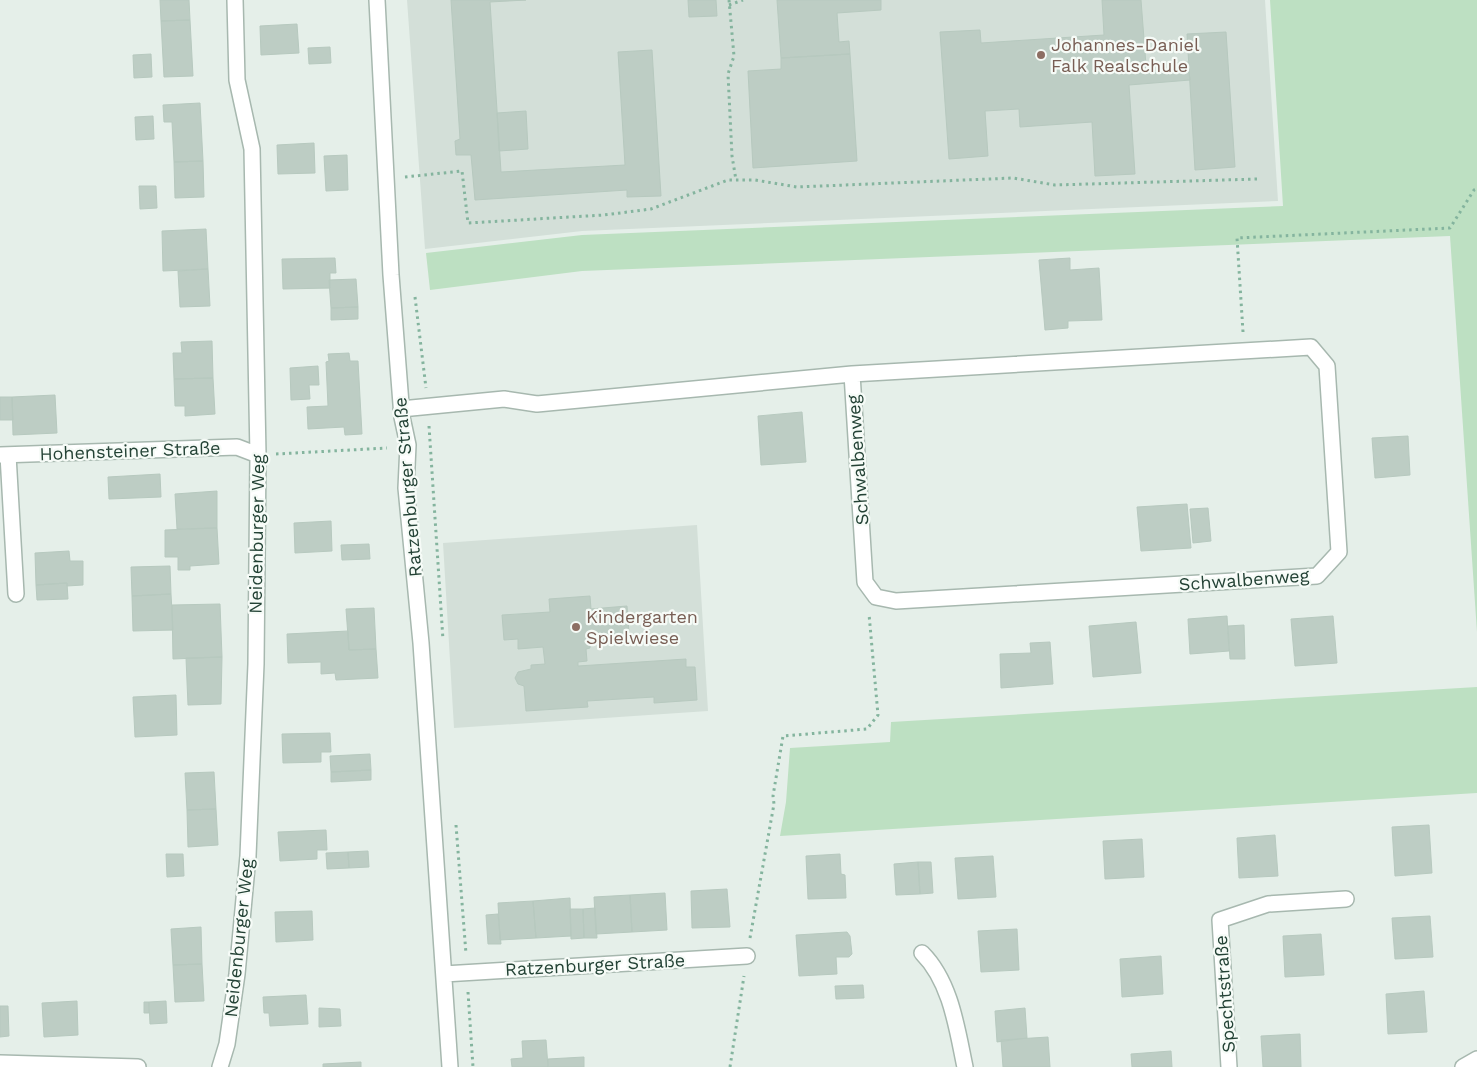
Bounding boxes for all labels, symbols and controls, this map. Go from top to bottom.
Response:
place label: Johannes-Daniel Falk Realschule [1051,34,1200,76]
marker: Johannes-Daniel Falk Realschule [1035,49,1047,61]
street label: Schwalbenweg [842,394,873,526]
street label: Ratzenburger Straße [389,396,426,578]
street label: Hohensteiner Straße [39,437,221,464]
street label: Neidenburger Weg [245,454,268,614]
street label: Schwalbenweg [1178,564,1310,595]
place label: Kindergarten Spielwiese [586,606,698,648]
marker: Kindergarten Spielwiese [570,621,582,633]
street label: Neidenburger Weg [220,857,257,1018]
street label: Spechtstraße [1210,935,1239,1053]
street label: Ratzenburger Straße [504,949,686,980]

